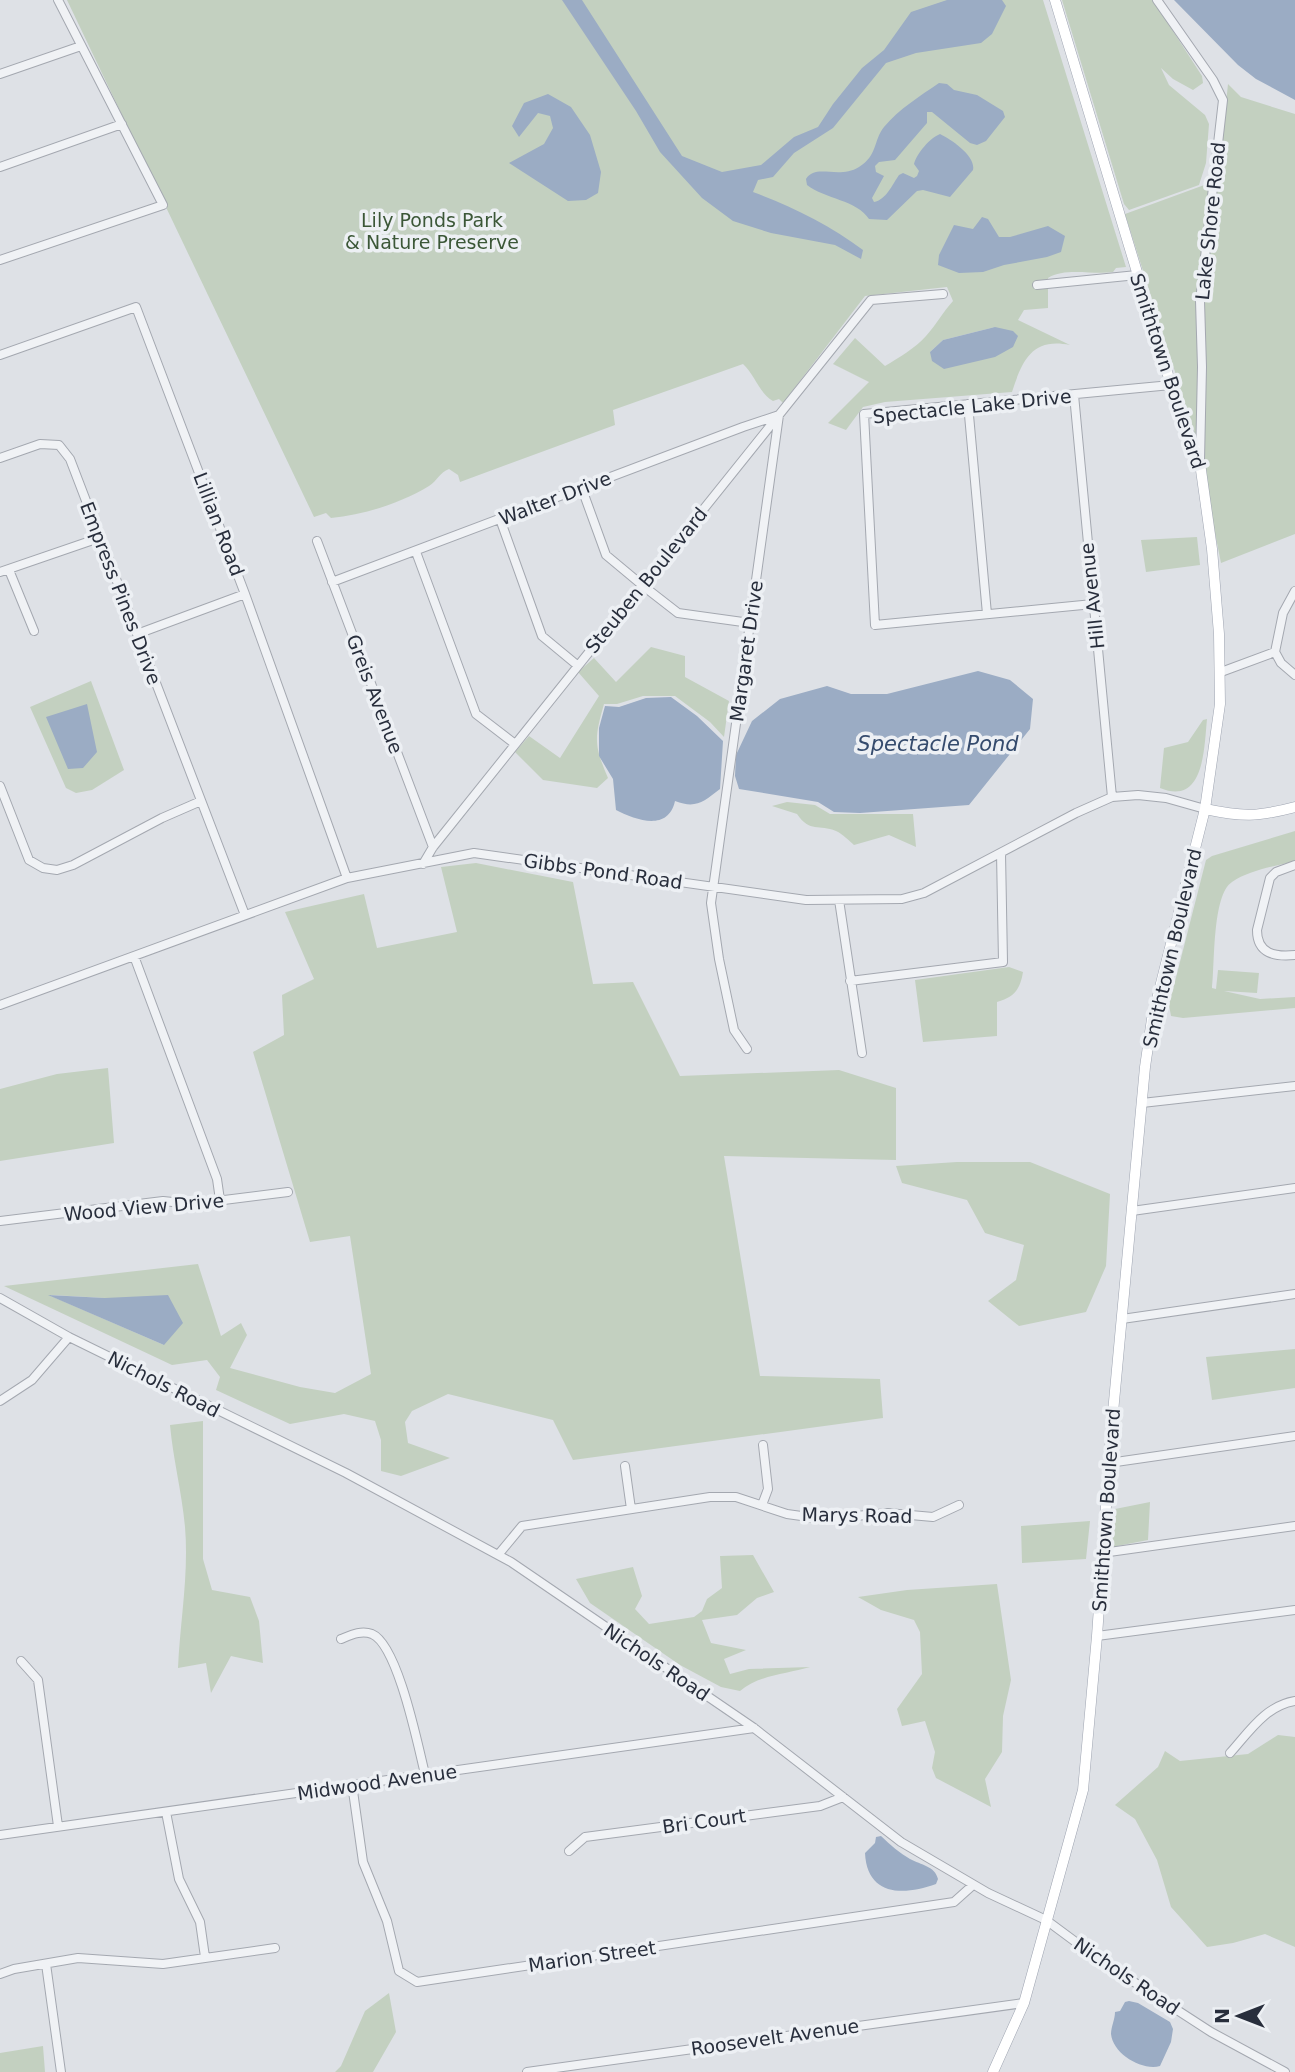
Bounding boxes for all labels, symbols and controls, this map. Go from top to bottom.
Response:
street label: Lake Shore Road [1191,141,1229,301]
park label: Lily Ponds Park & Nature Preserve [345,209,519,253]
street label: Smithtown Boulevard [1126,271,1210,471]
street label: Spectacle Lake Drive [872,385,1072,427]
street label: Walter Drive [496,467,614,529]
street label: Lillian Road [189,469,249,579]
street label: Empress Pines Drive [76,498,166,688]
street label: Steuben Boulevard [580,503,712,657]
street label: Hill Avenue [1075,542,1109,650]
street label: Margaret Drive [725,579,767,723]
street label: Greis Avenue [342,631,408,757]
water label: Spectacle Pond [857,732,1019,756]
street label: Smithtown Boulevard [1138,846,1206,1050]
street label: Gibbs Pond Road [522,849,684,893]
street label: Wood View Drive [63,1189,225,1225]
street label: Nichols Road [104,1346,224,1422]
street label: Smithtown Boulevard [1088,1407,1124,1613]
street label: Marys Road [801,1503,913,1527]
street label: Nichols Road [600,1619,714,1705]
street label: Midwood Avenue [296,1760,458,1804]
street label: Bri Court [661,1804,747,1838]
street label: Nichols Road [1070,1933,1184,2019]
street label: Marion Street [527,1936,657,1976]
north arrow [1204,1981,1274,2051]
text: N [1211,2008,1233,2024]
street label: Roosevelt Avenue [690,2014,860,2060]

